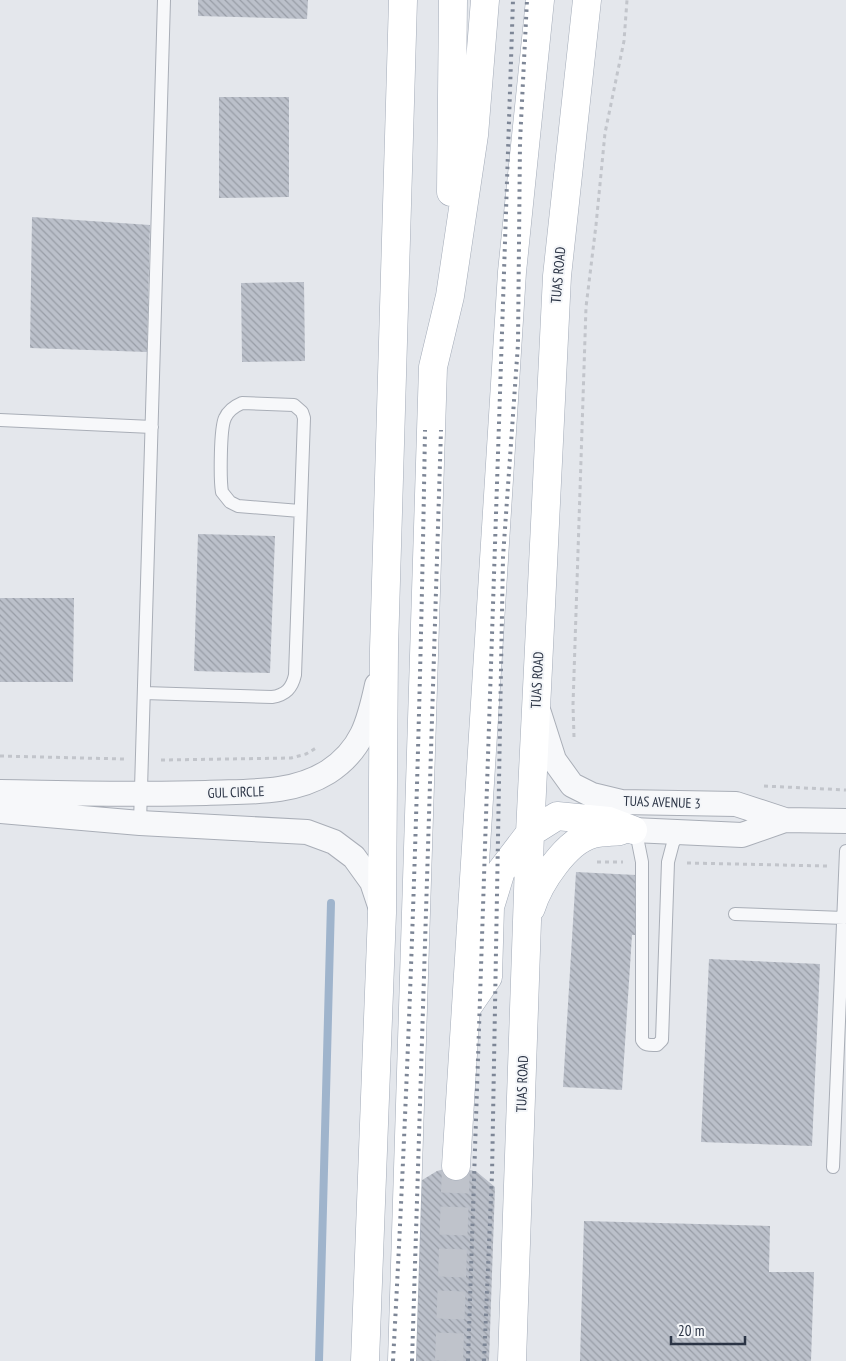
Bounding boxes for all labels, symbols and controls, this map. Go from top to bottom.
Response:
street label: TUAS ROAD [547,246,569,304]
street label: TUAS ROAD [527,651,547,709]
street label: GUL CIRCLE [207,782,265,802]
street label: TUAS AVENUE 3 [623,792,701,812]
street label: TUAS ROAD [512,1055,532,1113]
scale bar [671,1314,745,1346]
text: 20 m [678,1321,704,1340]

